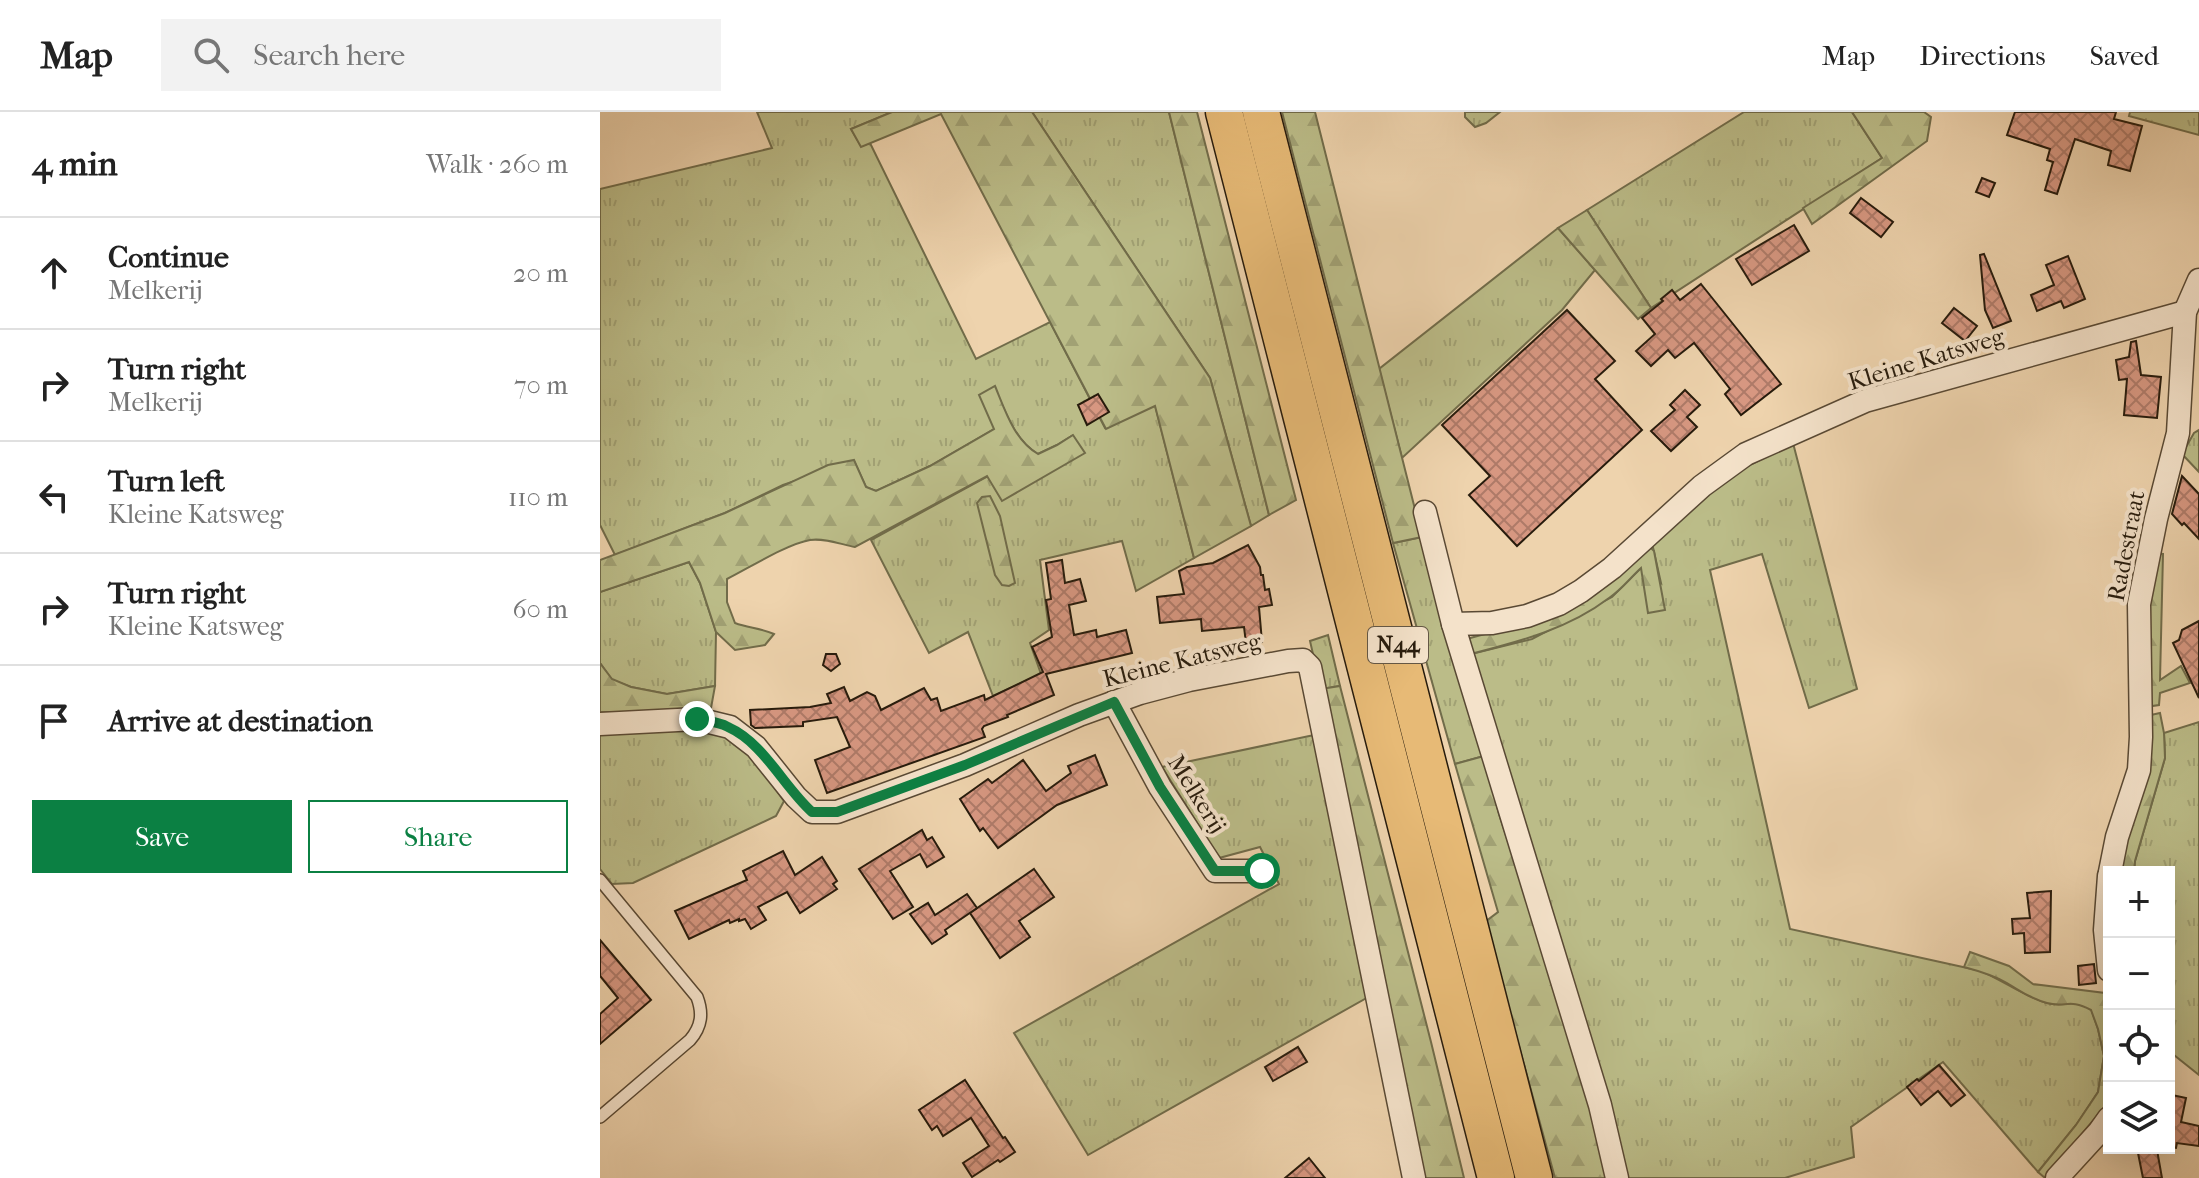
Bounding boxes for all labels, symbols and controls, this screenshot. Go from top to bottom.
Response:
search box [161,19,721,91]
text: Map [40,33,113,78]
icon: search [189,33,233,77]
text: Search here [253,38,405,73]
text: Map [1822,39,1875,72]
text: Directions [1919,39,2046,72]
text: Saved [2090,39,2159,72]
text: 4 min [32,144,117,184]
text: Walk · 260 m [426,149,568,180]
text: Continue [108,240,229,275]
icon: ahead [32,251,76,295]
text: 20 m [513,258,568,289]
text: Melkerij [108,275,203,306]
street label: Kleine Katsweg [1844,322,2009,396]
text: Turn right [108,352,246,387]
icon: right [32,363,76,407]
text: 70 m [514,370,568,401]
text: Melkerij [108,387,203,418]
text: Turn left [108,464,225,499]
icon: left [32,475,76,519]
text: 110 m [508,482,568,513]
street label: Radestraat [2102,488,2151,604]
text: Kleine Katsweg [108,499,283,530]
text: Turn right [108,576,246,611]
icon: right [32,587,76,631]
text: 60 m [512,594,568,625]
text: Kleine Katsweg [108,611,283,642]
street label: Kleine Katsweg [1100,627,1265,693]
road number: N44 [1368,627,1428,663]
icon: arrive [32,699,76,743]
route end [679,701,715,737]
text: Arrive at destination [108,704,373,739]
street label: Melkerij [1162,750,1232,838]
button: Save [32,800,292,873]
button: Share [308,800,568,873]
route start [1244,853,1280,889]
map controls [2103,866,2175,1154]
button: + [2103,866,2175,938]
button: − [2103,938,2175,1010]
button: locate [2103,1010,2175,1082]
button: layers [2103,1082,2175,1154]

